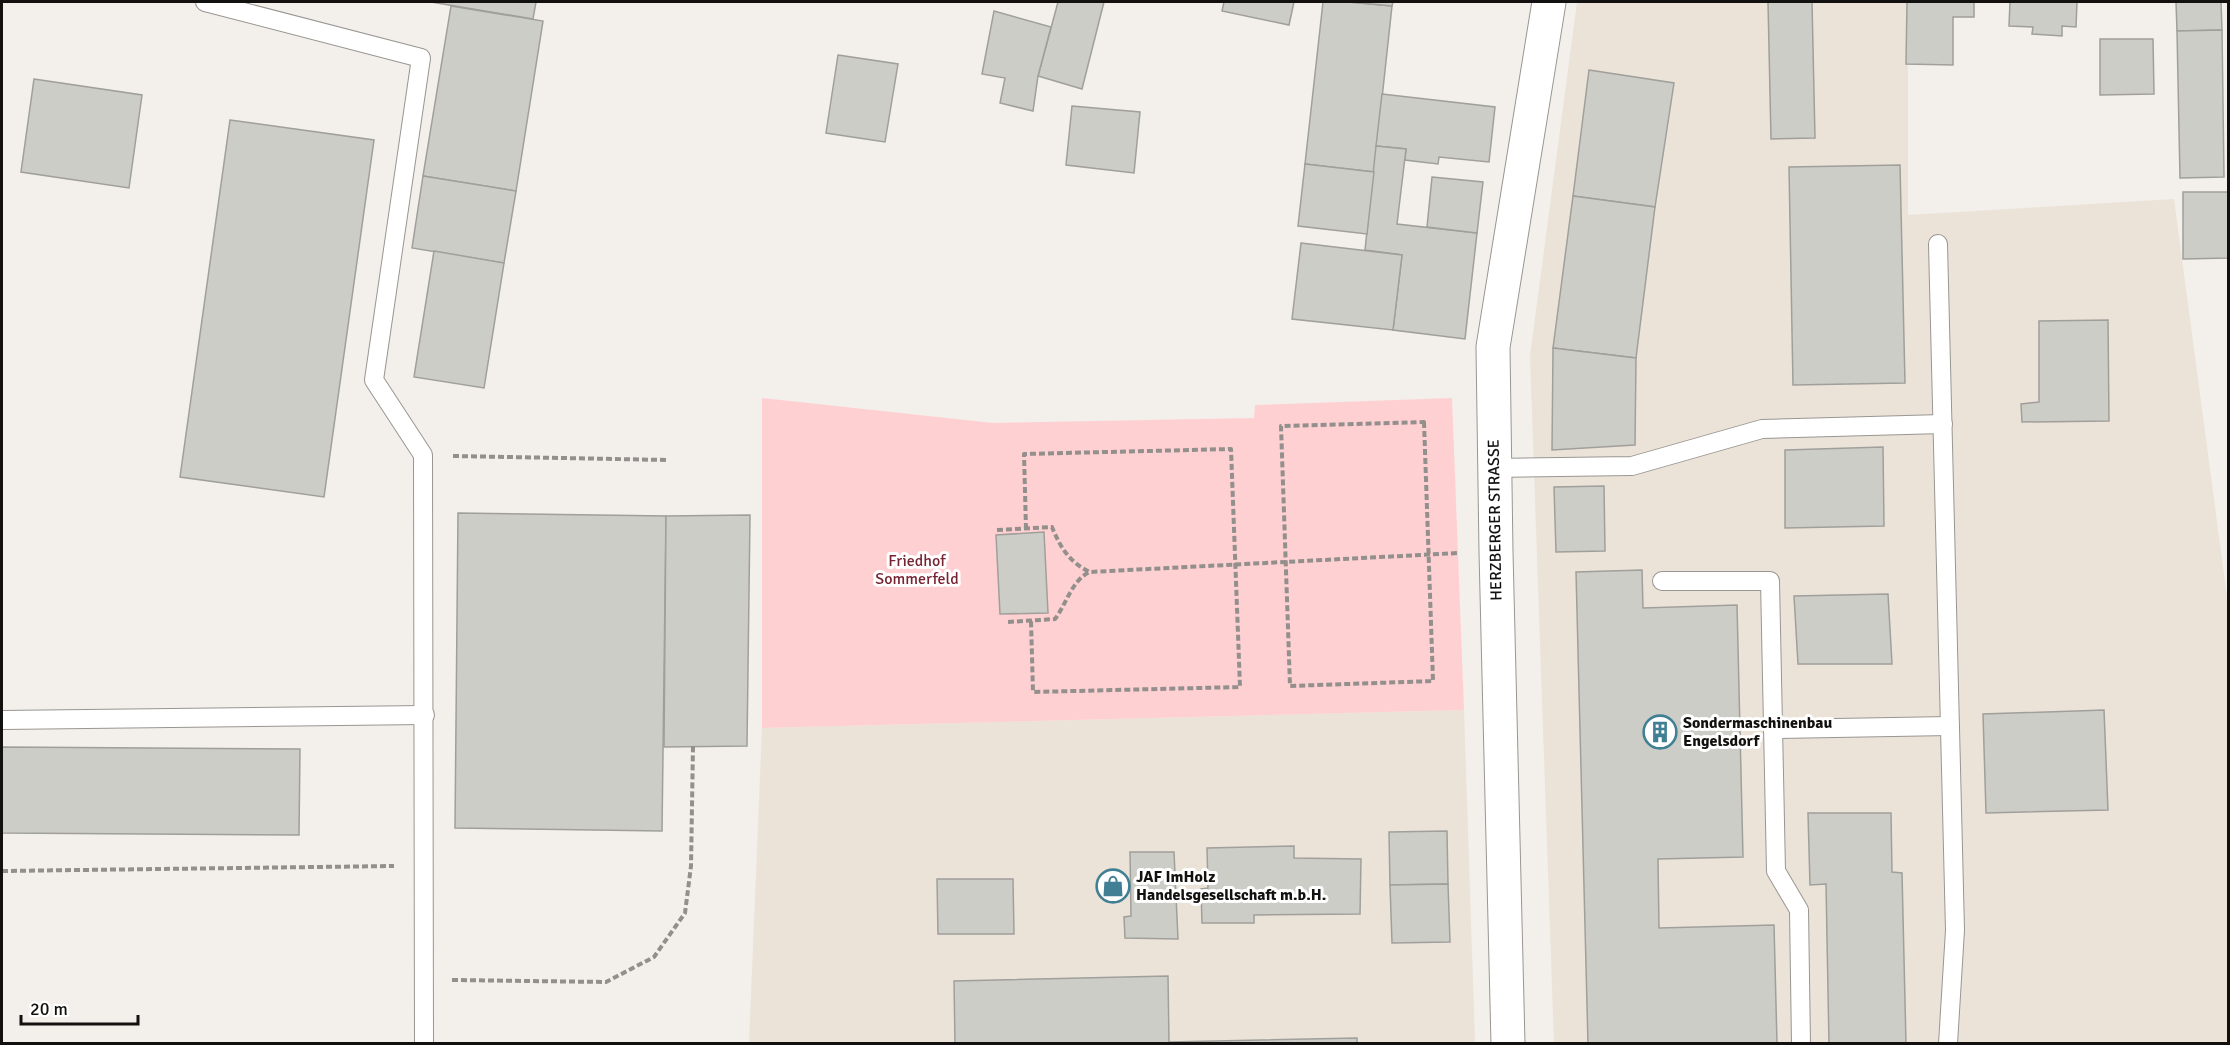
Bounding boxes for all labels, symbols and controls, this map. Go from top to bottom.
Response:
street label: HERZBERGER STRASSE [1484,439,1506,601]
park label: Friedhof Sommerfeld [875,551,959,589]
place label: Sondermaschinenbau Engelsdorf [1683,713,1832,751]
building icon: Sondermaschinenbau Engelsdorf [1642,714,1678,750]
place label: JAF ImHolz Handelsgesellschaft m.b.H. [1136,867,1326,905]
shop icon: JAF ImHolz Handelsgesellschaft m.b.H. [1095,868,1131,904]
scale bar [21,988,138,1026]
text: 20 m [30,998,68,1020]

